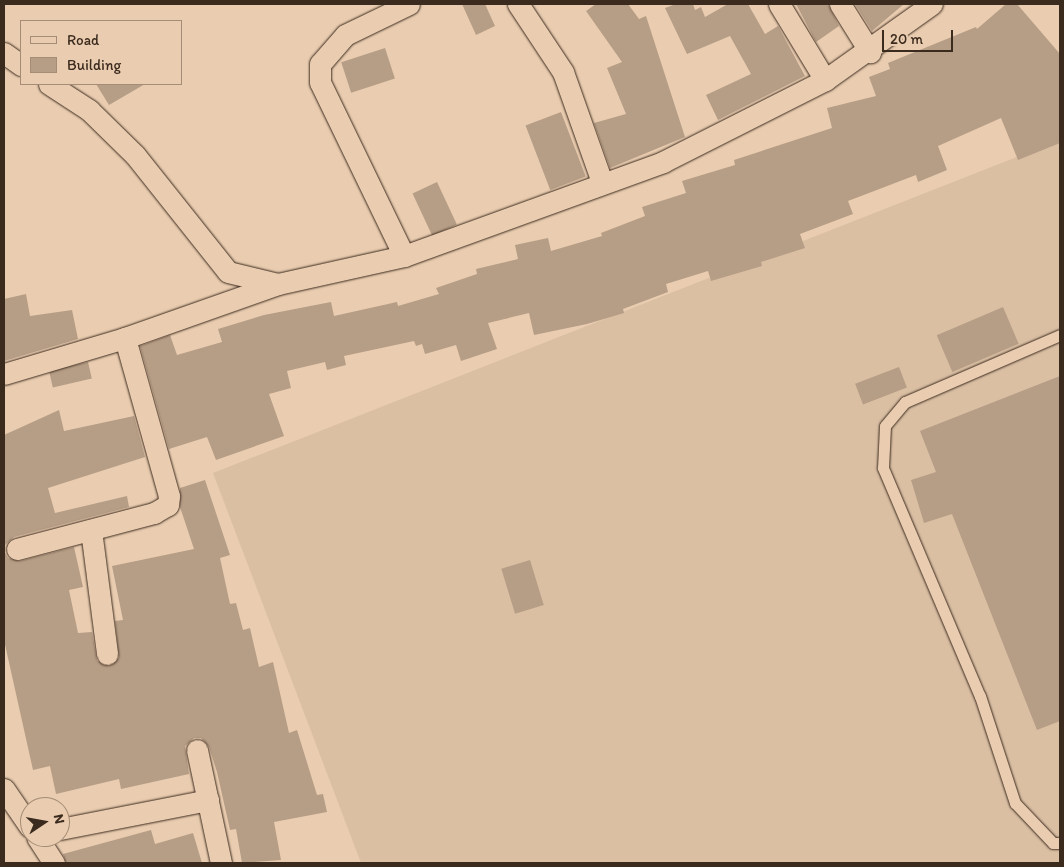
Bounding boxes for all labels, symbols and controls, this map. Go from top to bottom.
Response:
legend [20,20,182,85]
scale bar [884,20,955,52]
text: 20 m [890,30,923,48]
text: Road [67,31,99,49]
text: Building [67,56,121,74]
north arrow [20,797,70,847]
text: N [50,813,68,825]

